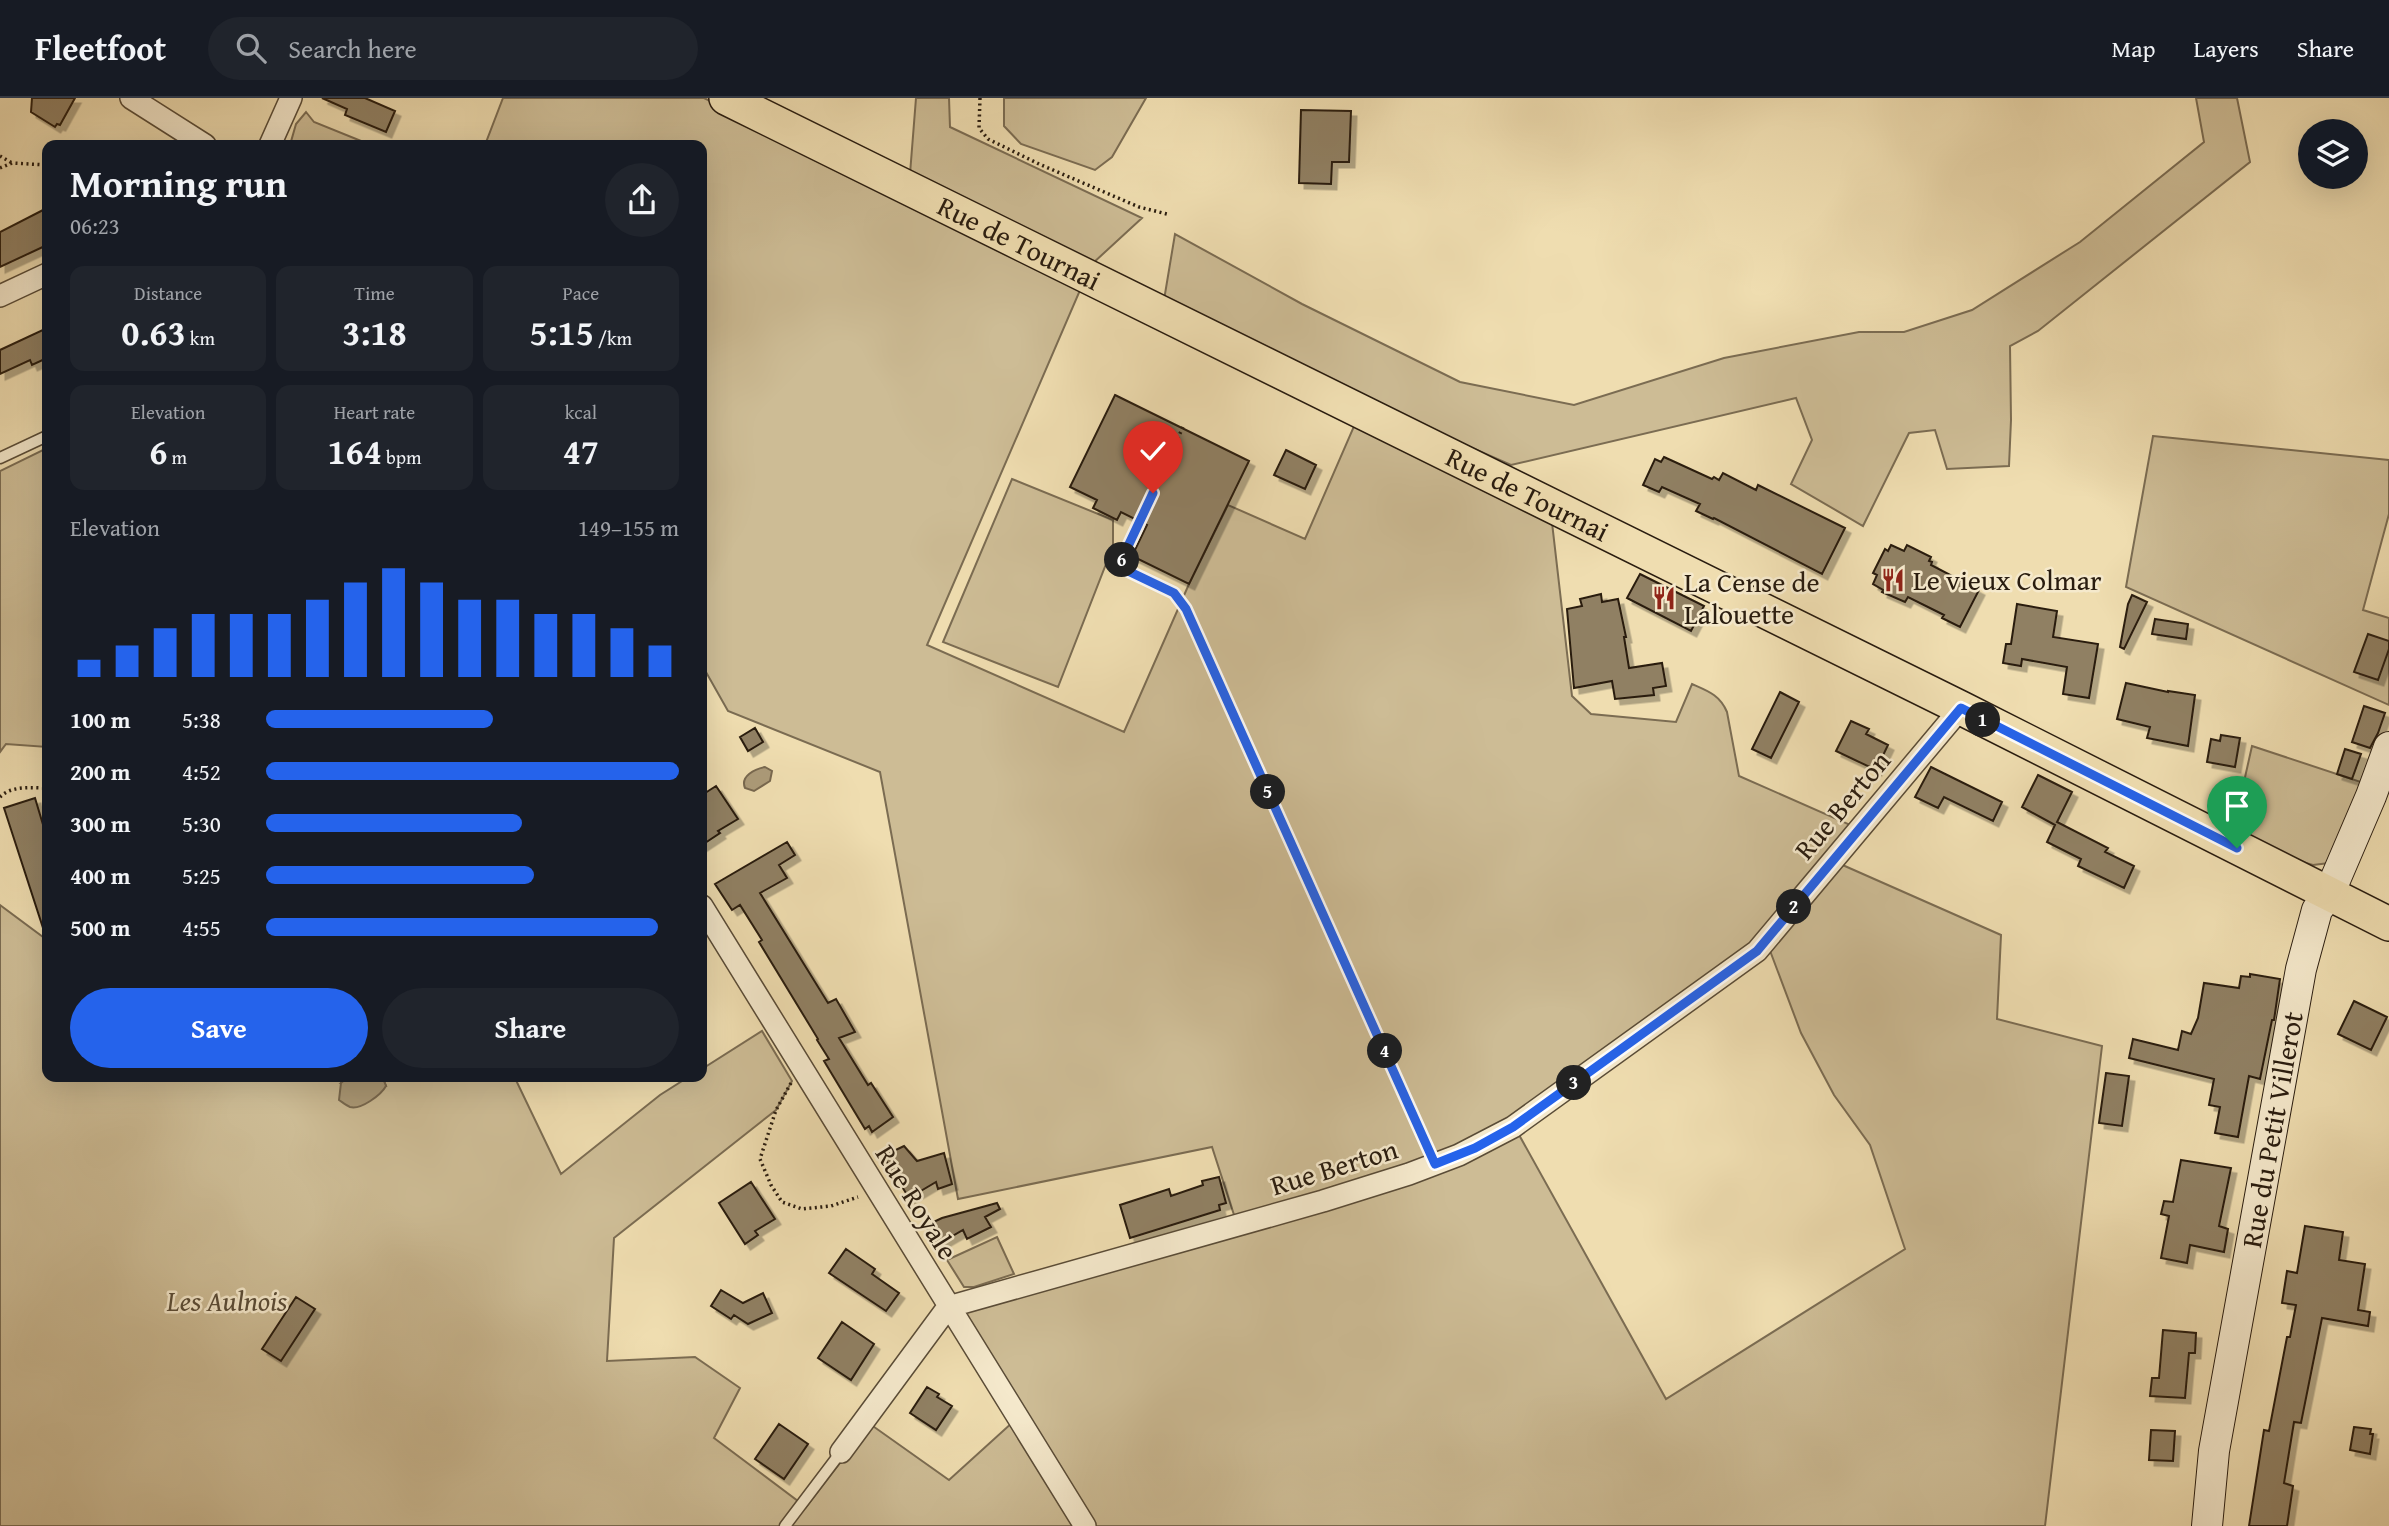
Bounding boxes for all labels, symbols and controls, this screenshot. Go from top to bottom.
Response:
search box [208,17,698,80]
text: Fleetfoot [35,24,166,72]
icon: search [232,29,270,67]
text: Search here [288,29,417,68]
text: Map [2112,31,2155,66]
text: Layers [2193,31,2259,66]
text: Share [2297,31,2354,66]
map controls [2298,119,2368,189]
button: layers [2298,119,2368,189]
text: Morning run [70,155,287,211]
button: share [605,163,679,237]
street label: Rue de Tournai [931,185,1108,300]
text: 06:23 [70,209,120,242]
text: Distance [134,279,202,307]
text: Time [354,279,395,307]
text: Pace [563,279,599,307]
text: 0.63 [121,307,186,358]
text: 3:18 [342,307,407,358]
text: 5:15 [530,307,594,358]
text: km [186,324,215,352]
text: /km [594,324,632,352]
text: Elevation [131,398,205,426]
text: Heart rate [334,398,415,426]
text: kcal [565,398,597,426]
pin [1123,421,1183,493]
text: 6 [149,426,167,477]
text: 164 [327,426,382,477]
text: 47 [563,426,599,477]
icon: check [1134,432,1172,470]
street label: Rue de Tournai [1439,436,1616,551]
text: m [167,443,187,471]
text: bpm [382,443,422,471]
text: Elevation [70,511,160,544]
text: 149–155 m [578,511,679,544]
pin: 6 [1104,542,1140,578]
text: 6 [1117,545,1126,573]
place label: Le vieux Colmar [1913,559,2102,600]
place label: La Cense de Lalouette [1684,561,1820,634]
restaurant icon: Le vieux Colmar [1879,566,1907,594]
restaurant icon: La Cense de Lalouette [1650,584,1678,612]
pin: 1 [1966,702,2000,738]
text: 100 m [70,703,131,736]
text: 5:38 [182,703,221,736]
text: 1 [1978,705,1987,733]
street label: Rue Berton [1784,741,1900,868]
text: 200 m [70,755,131,788]
text: 4:52 [182,755,221,788]
pin: 5 [1250,774,1286,810]
pin [2207,776,2267,848]
text: 5 [1263,777,1272,805]
icon: arrive [2218,787,2256,825]
text: 300 m [70,807,131,840]
text: 5:30 [182,807,221,840]
text: 400 m [70,859,131,892]
text: 5:25 [182,859,221,892]
pin: 2 [1776,890,1812,924]
text: 2 [1789,892,1798,920]
text: 500 m [70,911,131,944]
text: 4:55 [182,911,221,944]
button: Save [70,988,368,1068]
button: Share [382,988,679,1068]
street label: Rue du Petit Villerot [2230,1008,2313,1251]
pin: 4 [1368,1034,1402,1068]
text: 4 [1380,1036,1389,1064]
pin: 3 [1556,1066,1592,1100]
text: 3 [1569,1068,1578,1096]
street label: Rue Berton [1265,1128,1403,1205]
street label: Rue Royale [866,1136,969,1267]
park label: Les Aulnois [166,1280,287,1321]

